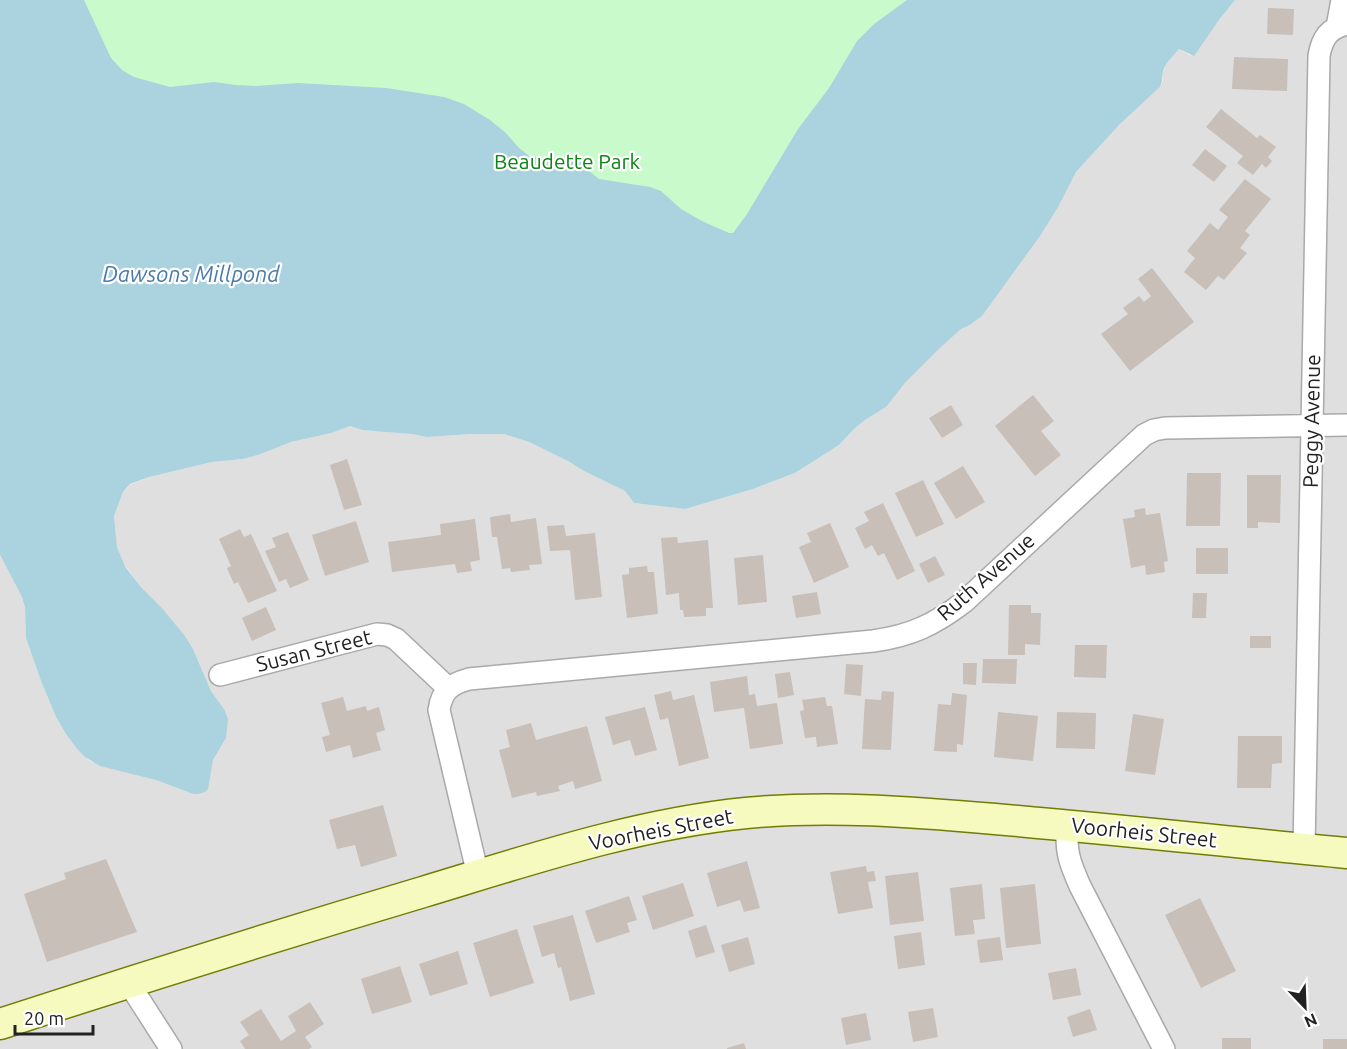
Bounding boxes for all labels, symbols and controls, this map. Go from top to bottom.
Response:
park label: Beaudette Park [494,149,640,173]
water label: Dawsons Millpond [103,261,280,286]
street label: Peggy Avenue [1298,354,1324,488]
street label: Ruth Avenue [932,528,1039,625]
street label: Susan Street [253,624,374,676]
street label: Voorheis Street [587,803,735,855]
street label: Voorheis Street [1070,812,1218,852]
north arrow [1275,977,1335,1037]
scale bar [15,998,93,1036]
text: 20 m [24,1008,64,1028]
text: N [1302,1010,1320,1031]

